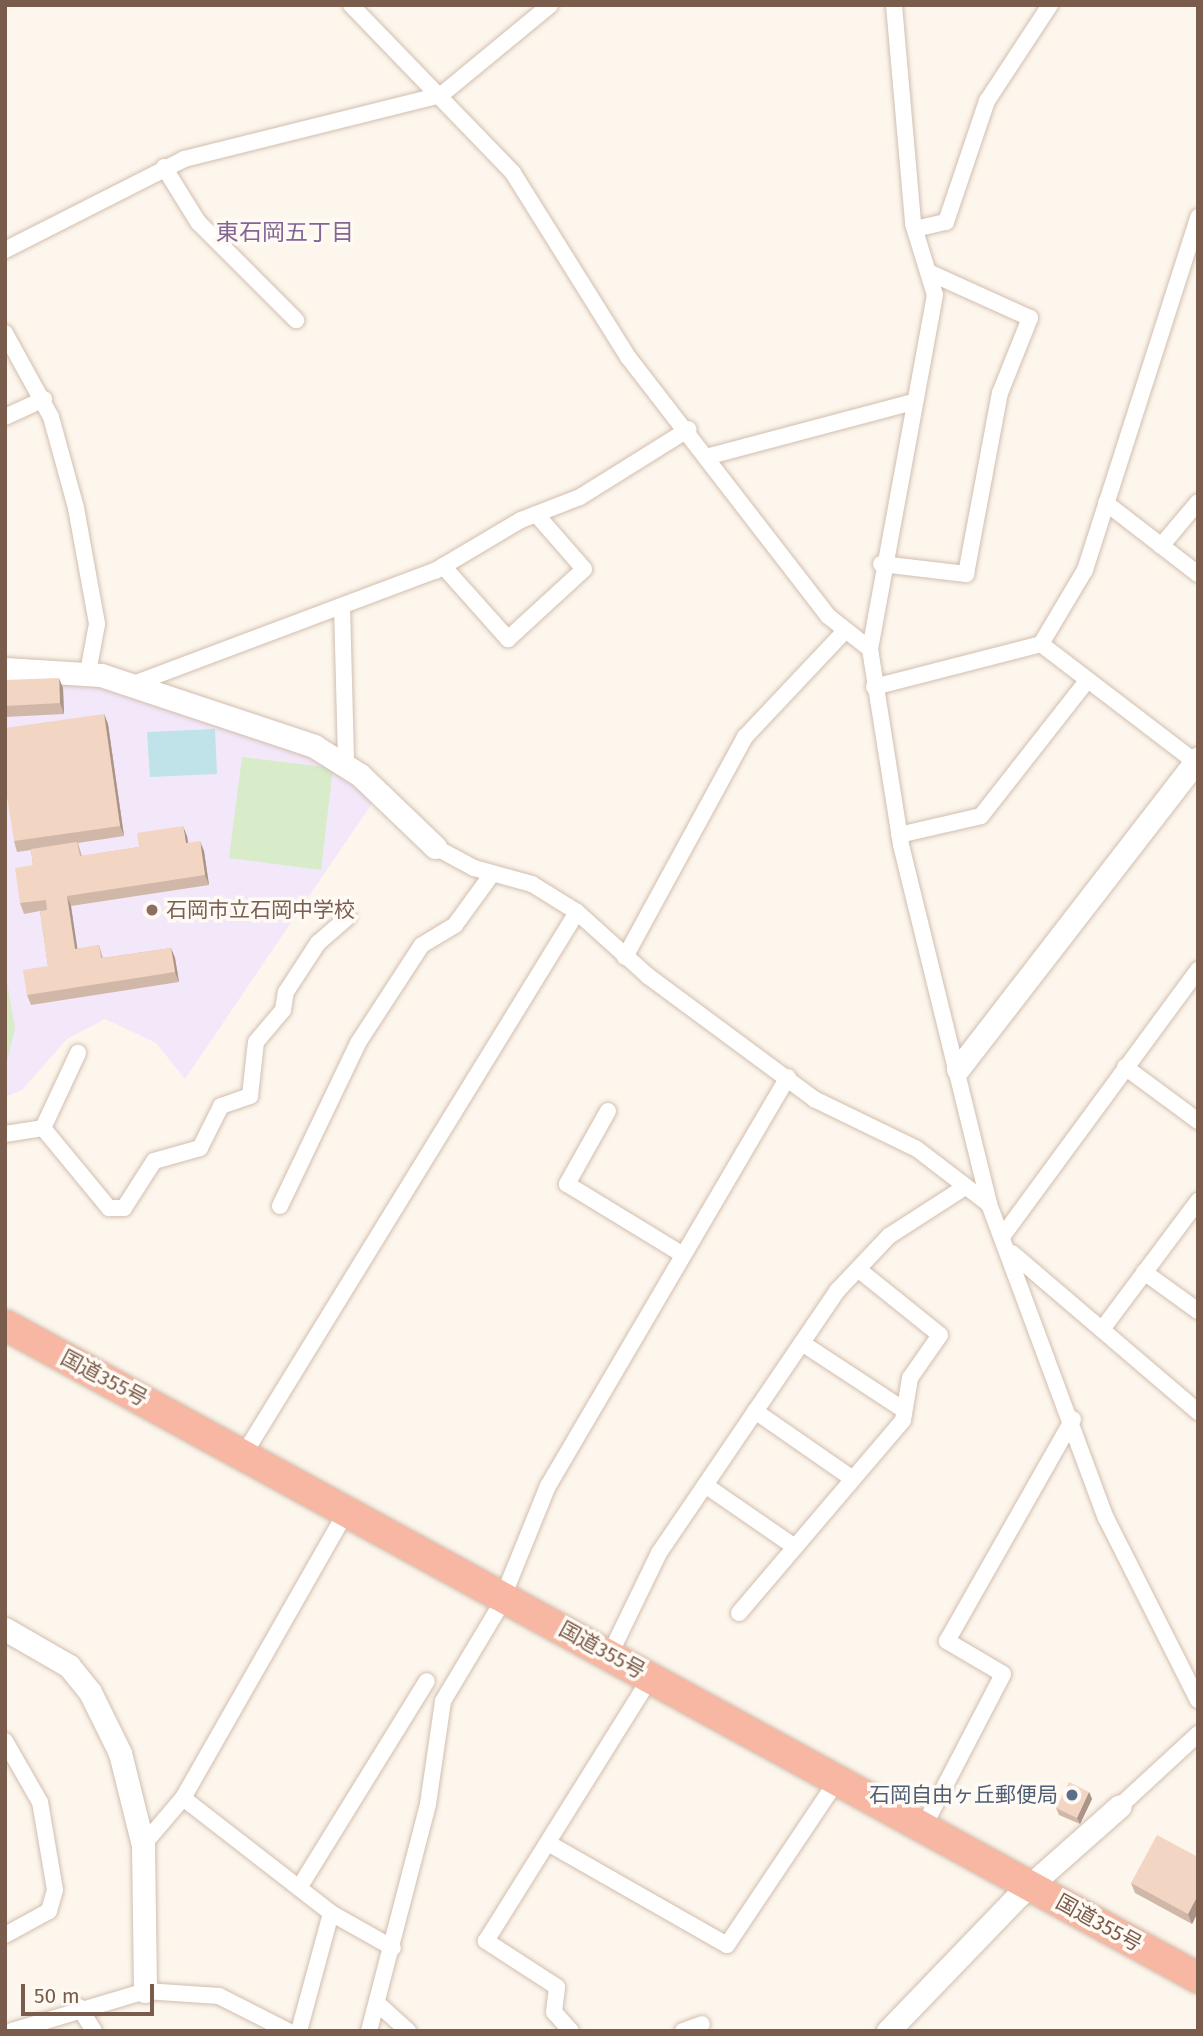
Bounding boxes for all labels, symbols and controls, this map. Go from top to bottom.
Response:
district label: 東石岡五丁目 [216,218,354,246]
place label: 石岡市立石岡中学校 [166,897,355,923]
marker: 石岡市立石岡中学校 [144,902,160,918]
street label: 国道355号 [56,1345,152,1411]
street label: 国道355号 [555,1616,649,1684]
place label: 石岡自由ヶ丘郵便局 [869,1782,1058,1808]
marker: 石岡自由ヶ丘郵便局 [1064,1787,1080,1803]
street label: 国道355号 [1052,1889,1146,1957]
scale bar [24,1969,158,2013]
text: 50 m [34,1983,80,2009]

